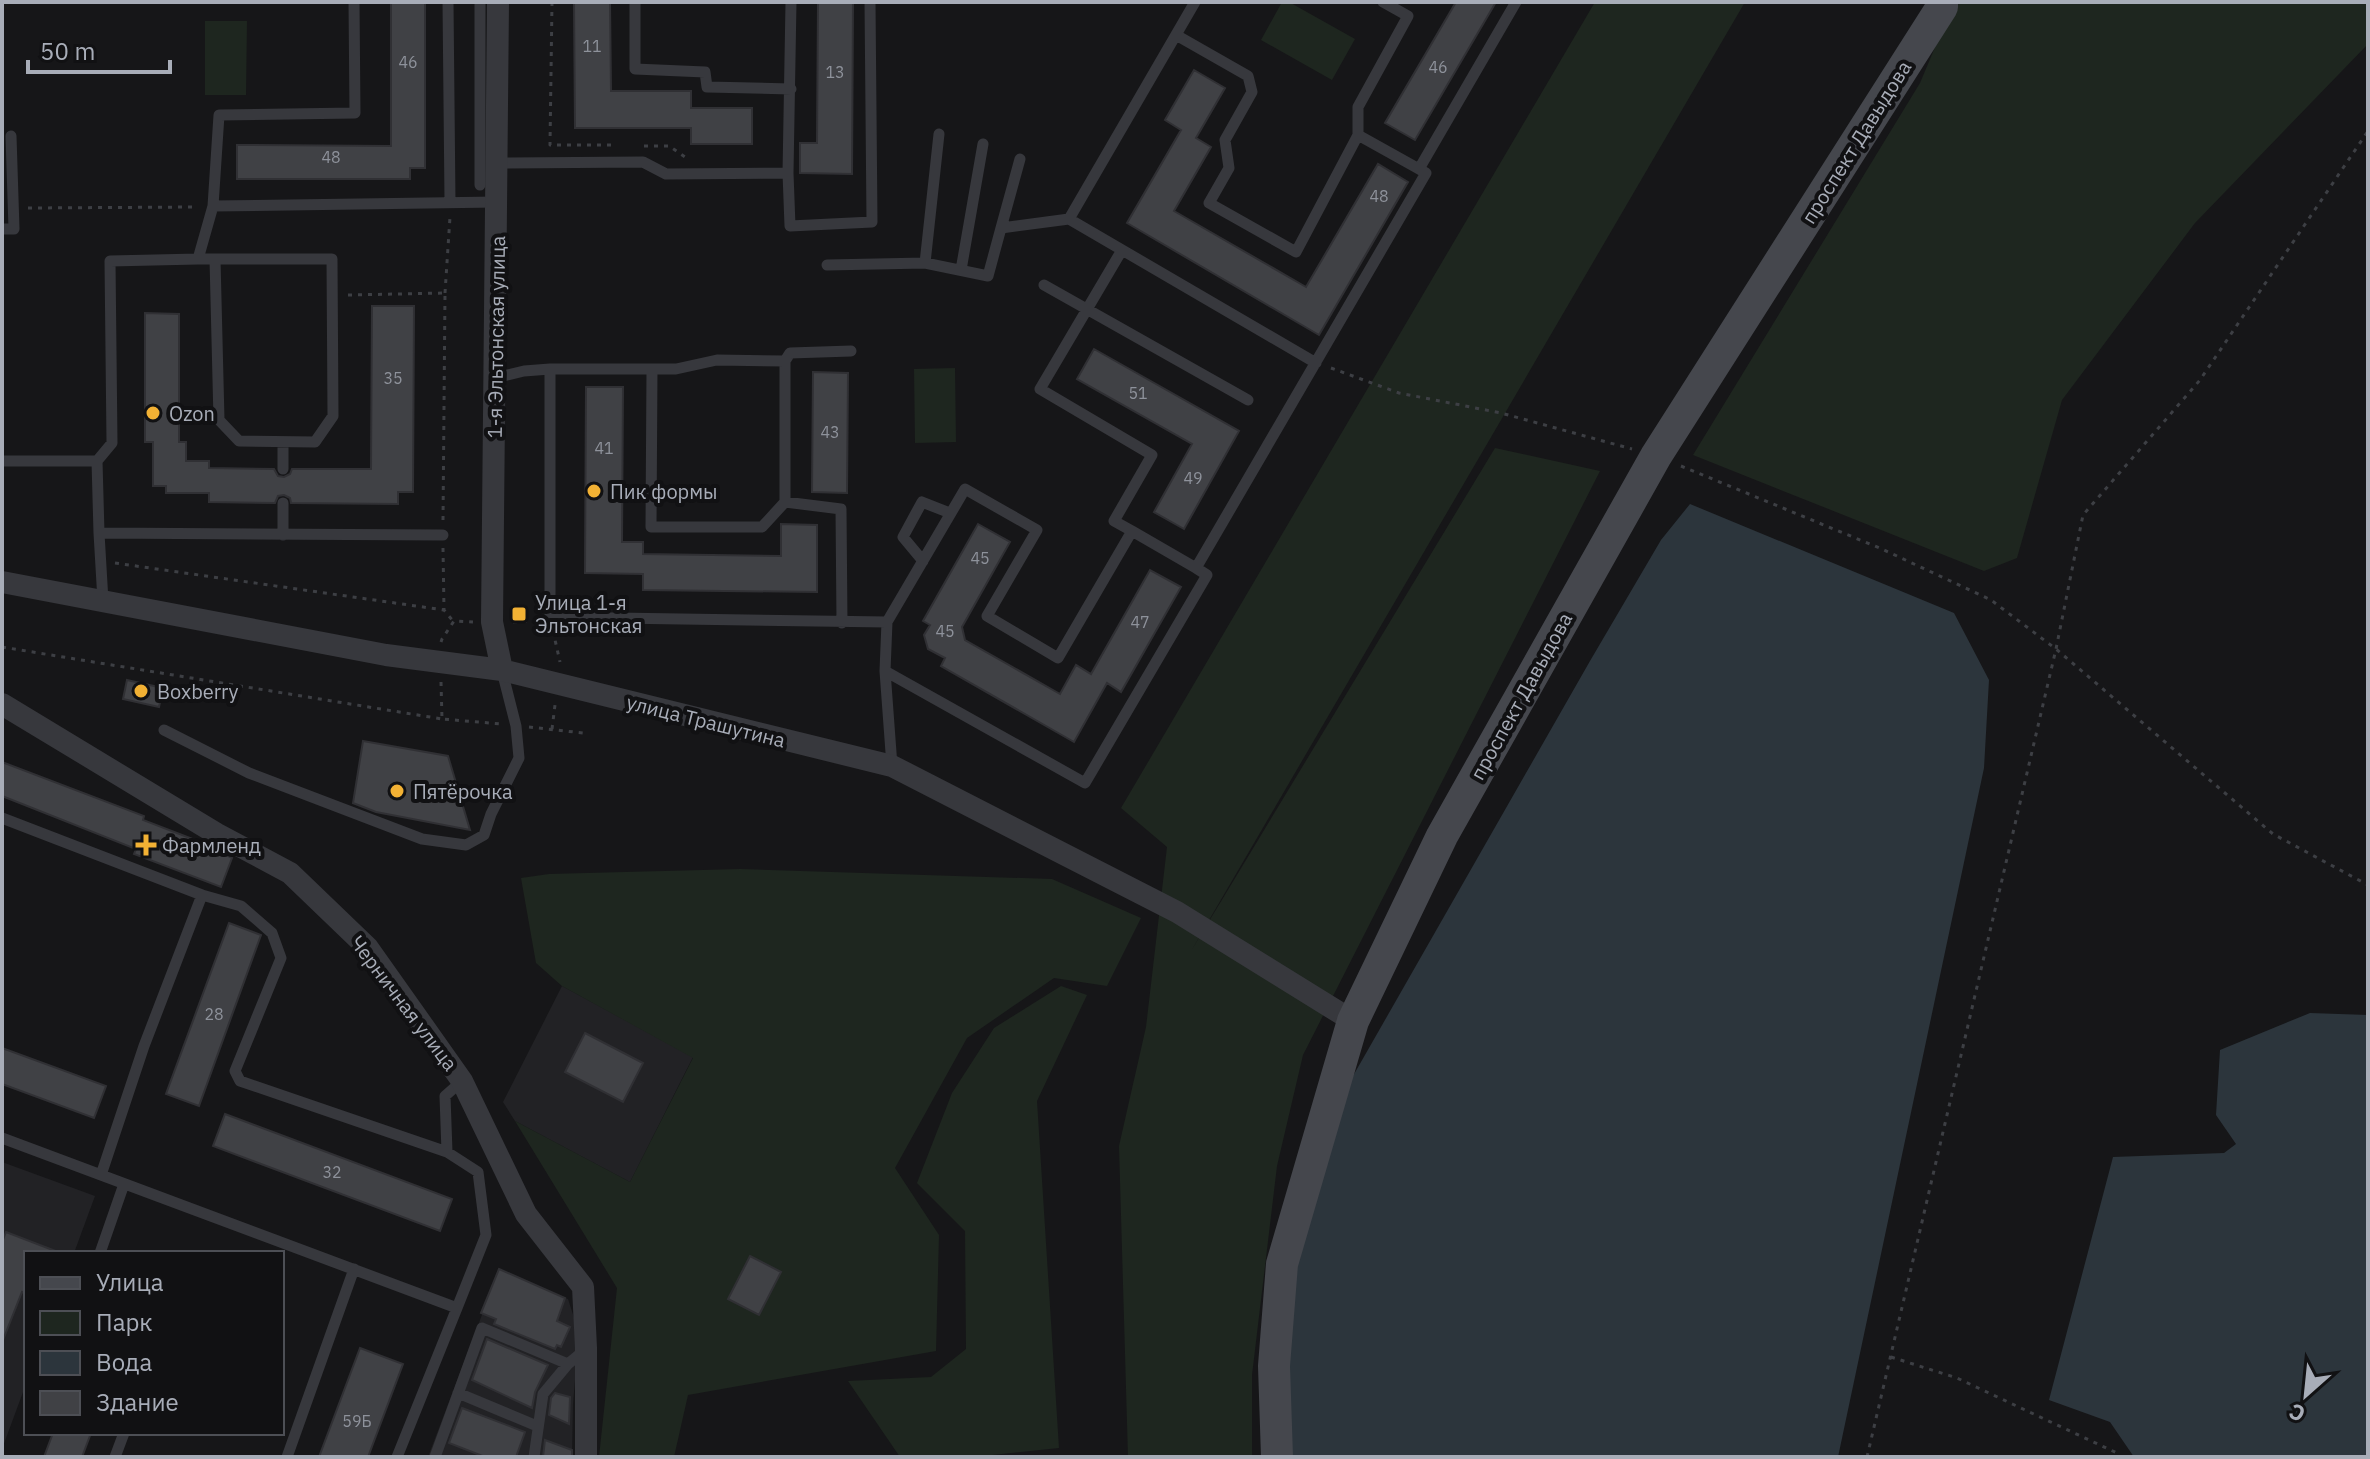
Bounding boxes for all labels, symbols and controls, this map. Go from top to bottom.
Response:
scale bar [28,24,170,74]
text: 50 m [40,35,95,67]
house number: 11 [582,36,602,56]
house number: 46 [398,52,418,72]
street label: проспект Давыдова [1795,55,1917,229]
house number: 46 [1428,57,1448,77]
house number: 13 [825,62,845,82]
house number: 48 [321,147,341,167]
house number: 48 [1369,186,1389,206]
street label: 1-я Эльтонская улица [481,235,511,439]
house number: 35 [383,368,403,388]
house number: 51 [1128,383,1148,403]
place label: Ozon [169,400,215,427]
marker: Ozon [144,404,162,422]
house number: 43 [820,422,840,442]
house number: 41 [594,438,614,458]
house number: 49 [1183,468,1203,488]
place label: Пик формы [610,478,718,505]
marker: Пик формы [585,482,603,500]
house number: 45 [970,548,990,568]
place label: Улица 1-я Эльтонская [535,589,642,639]
marker: Улица 1-я Эльтонская [510,605,528,623]
street label: проспект Давыдова [1464,607,1578,785]
house number: 47 [1130,612,1150,632]
house number: 45 [935,621,955,641]
place label: Boxberry [157,678,239,705]
marker: Boxberry [132,682,150,700]
street label: улица Трашутина [624,688,788,754]
place label: Пятёрочка [413,778,513,805]
marker: Пятёрочка [388,782,406,800]
place label: Фармленд [162,832,261,859]
marker: Фармленд [137,836,155,854]
street label: Черничная улица [344,930,464,1076]
house number: 28 [204,1004,224,1024]
house number: 32 [322,1162,342,1182]
legend [24,1251,284,1435]
text: Улица [96,1266,164,1298]
text: Парк [96,1306,153,1338]
text: Вода [96,1346,152,1378]
north arrow [2266,1355,2346,1435]
text: Здание [96,1386,179,1418]
text: С [2284,1397,2310,1429]
house number: 59Б [342,1411,372,1431]

